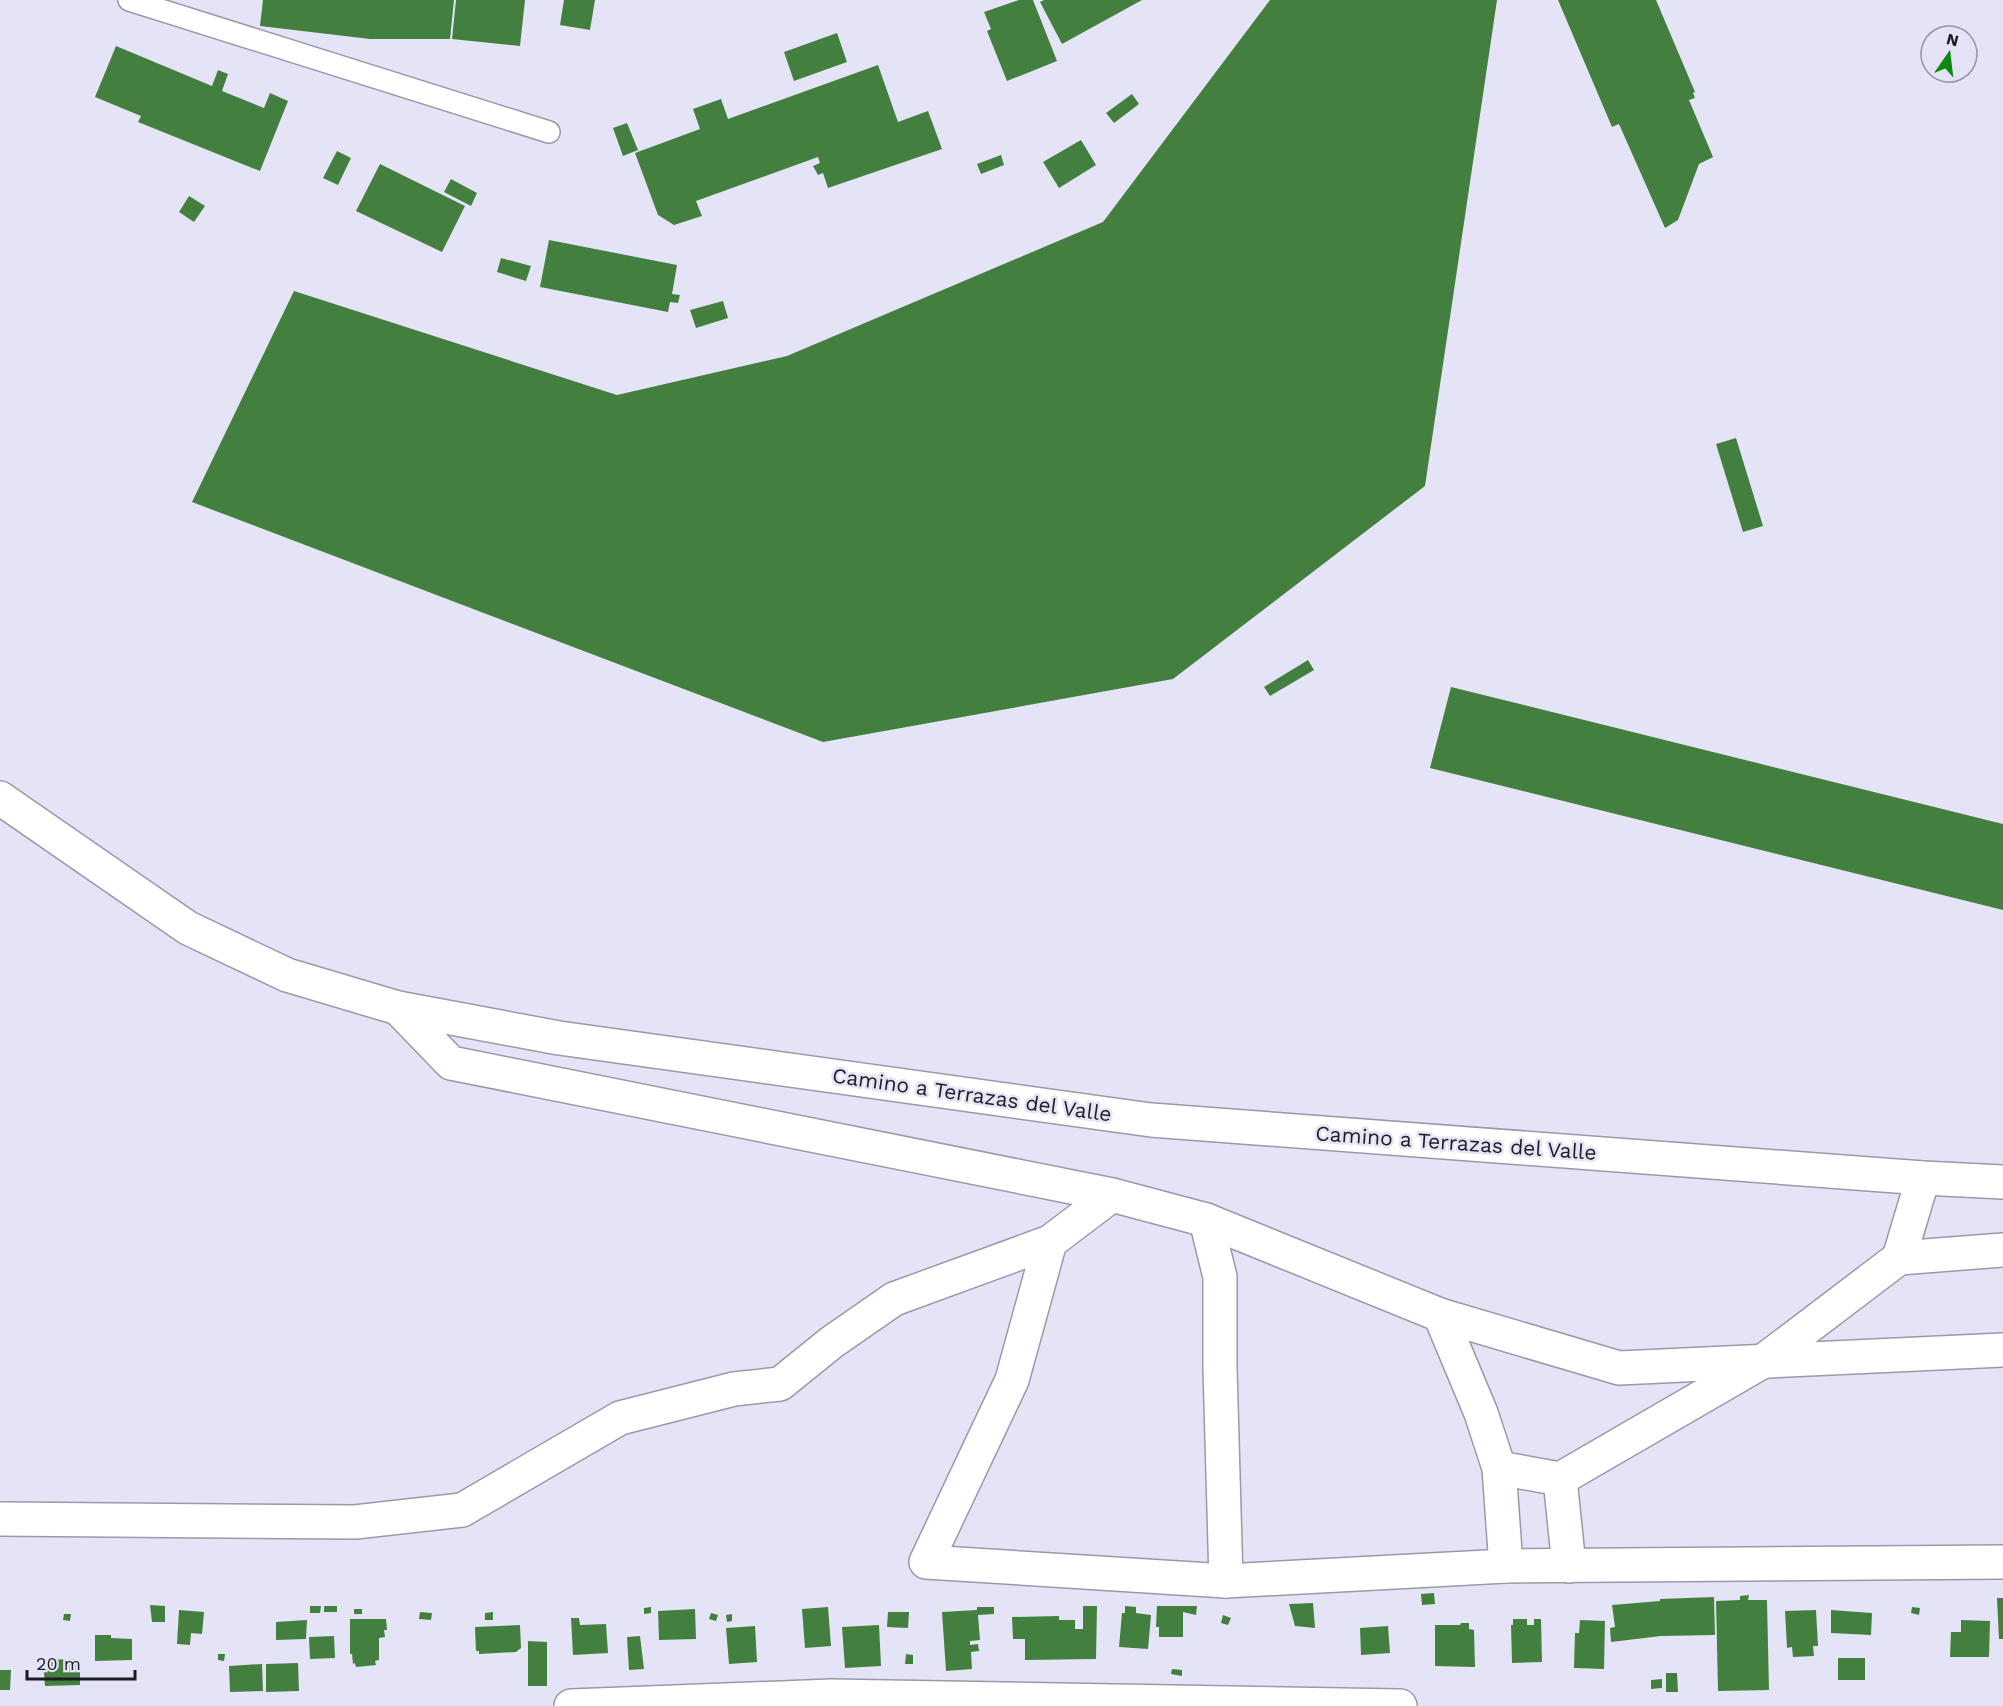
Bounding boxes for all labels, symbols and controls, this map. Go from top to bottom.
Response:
north arrow [1919,24,1979,84]
text: N [1944,29,1961,51]
street label: Camino a Terrazas del Valle [831,1063,1113,1126]
street label: Camino a Terrazas del Valle [1315,1120,1597,1165]
scale bar [27,1643,135,1681]
text: 20 m [36,1653,81,1674]

